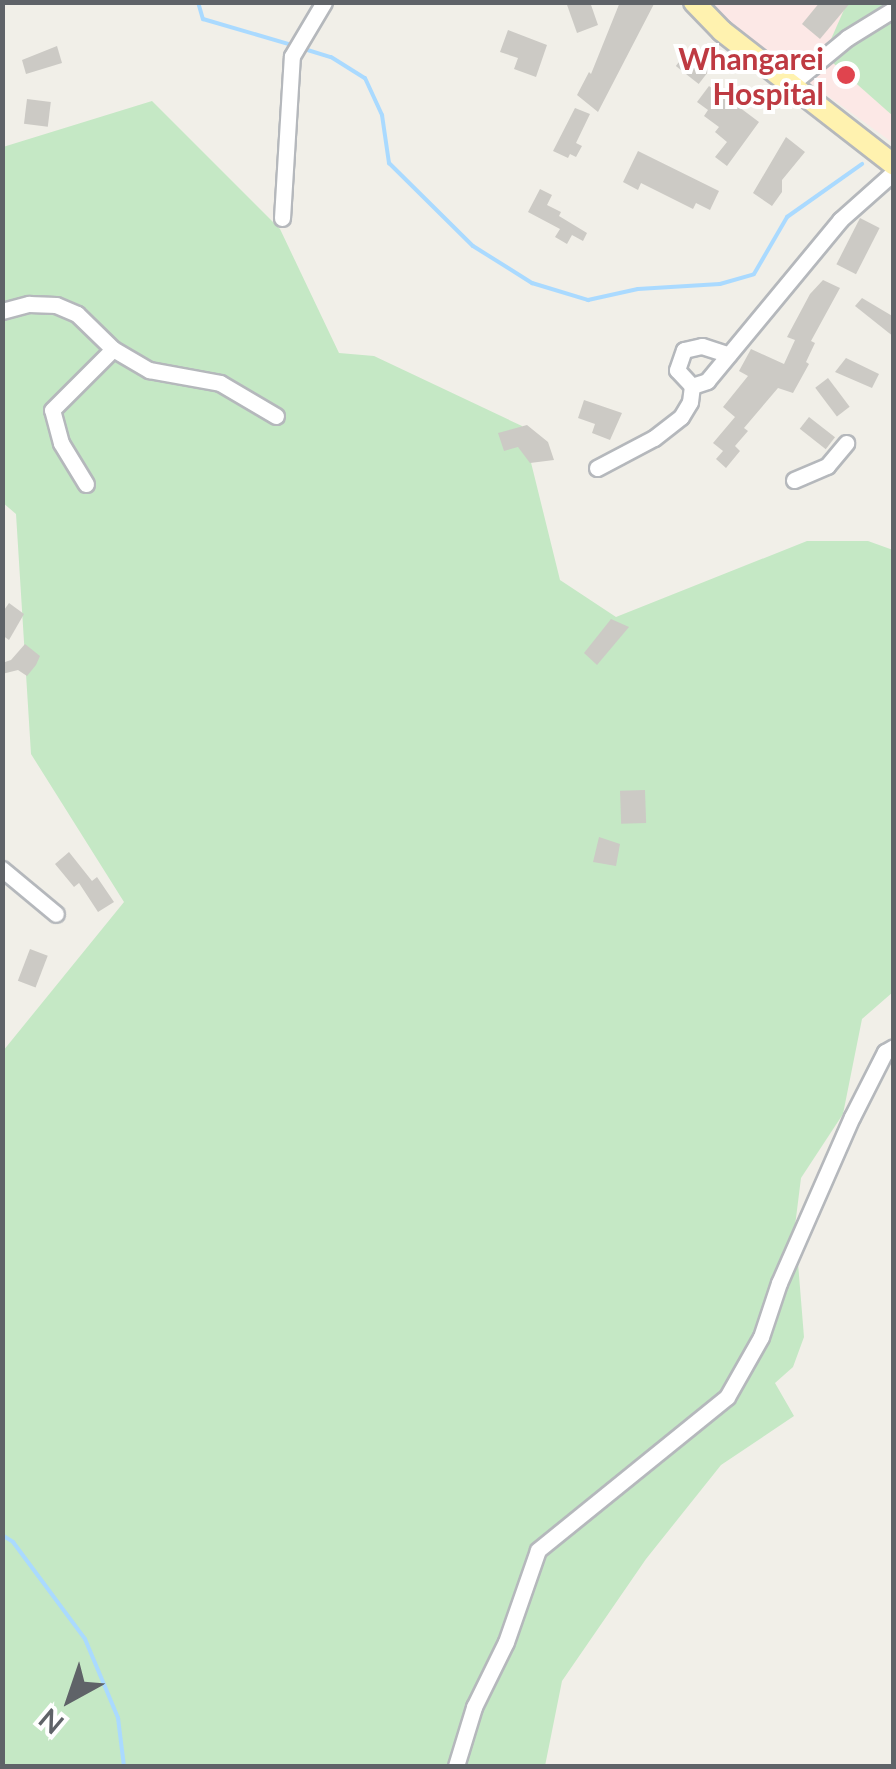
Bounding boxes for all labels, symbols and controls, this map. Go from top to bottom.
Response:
place label: Whangarei Hospital [678,40,824,110]
marker: Whangarei Hospital [833,62,859,88]
north arrow [20,1649,120,1749]
text: N [32,1702,70,1742]

